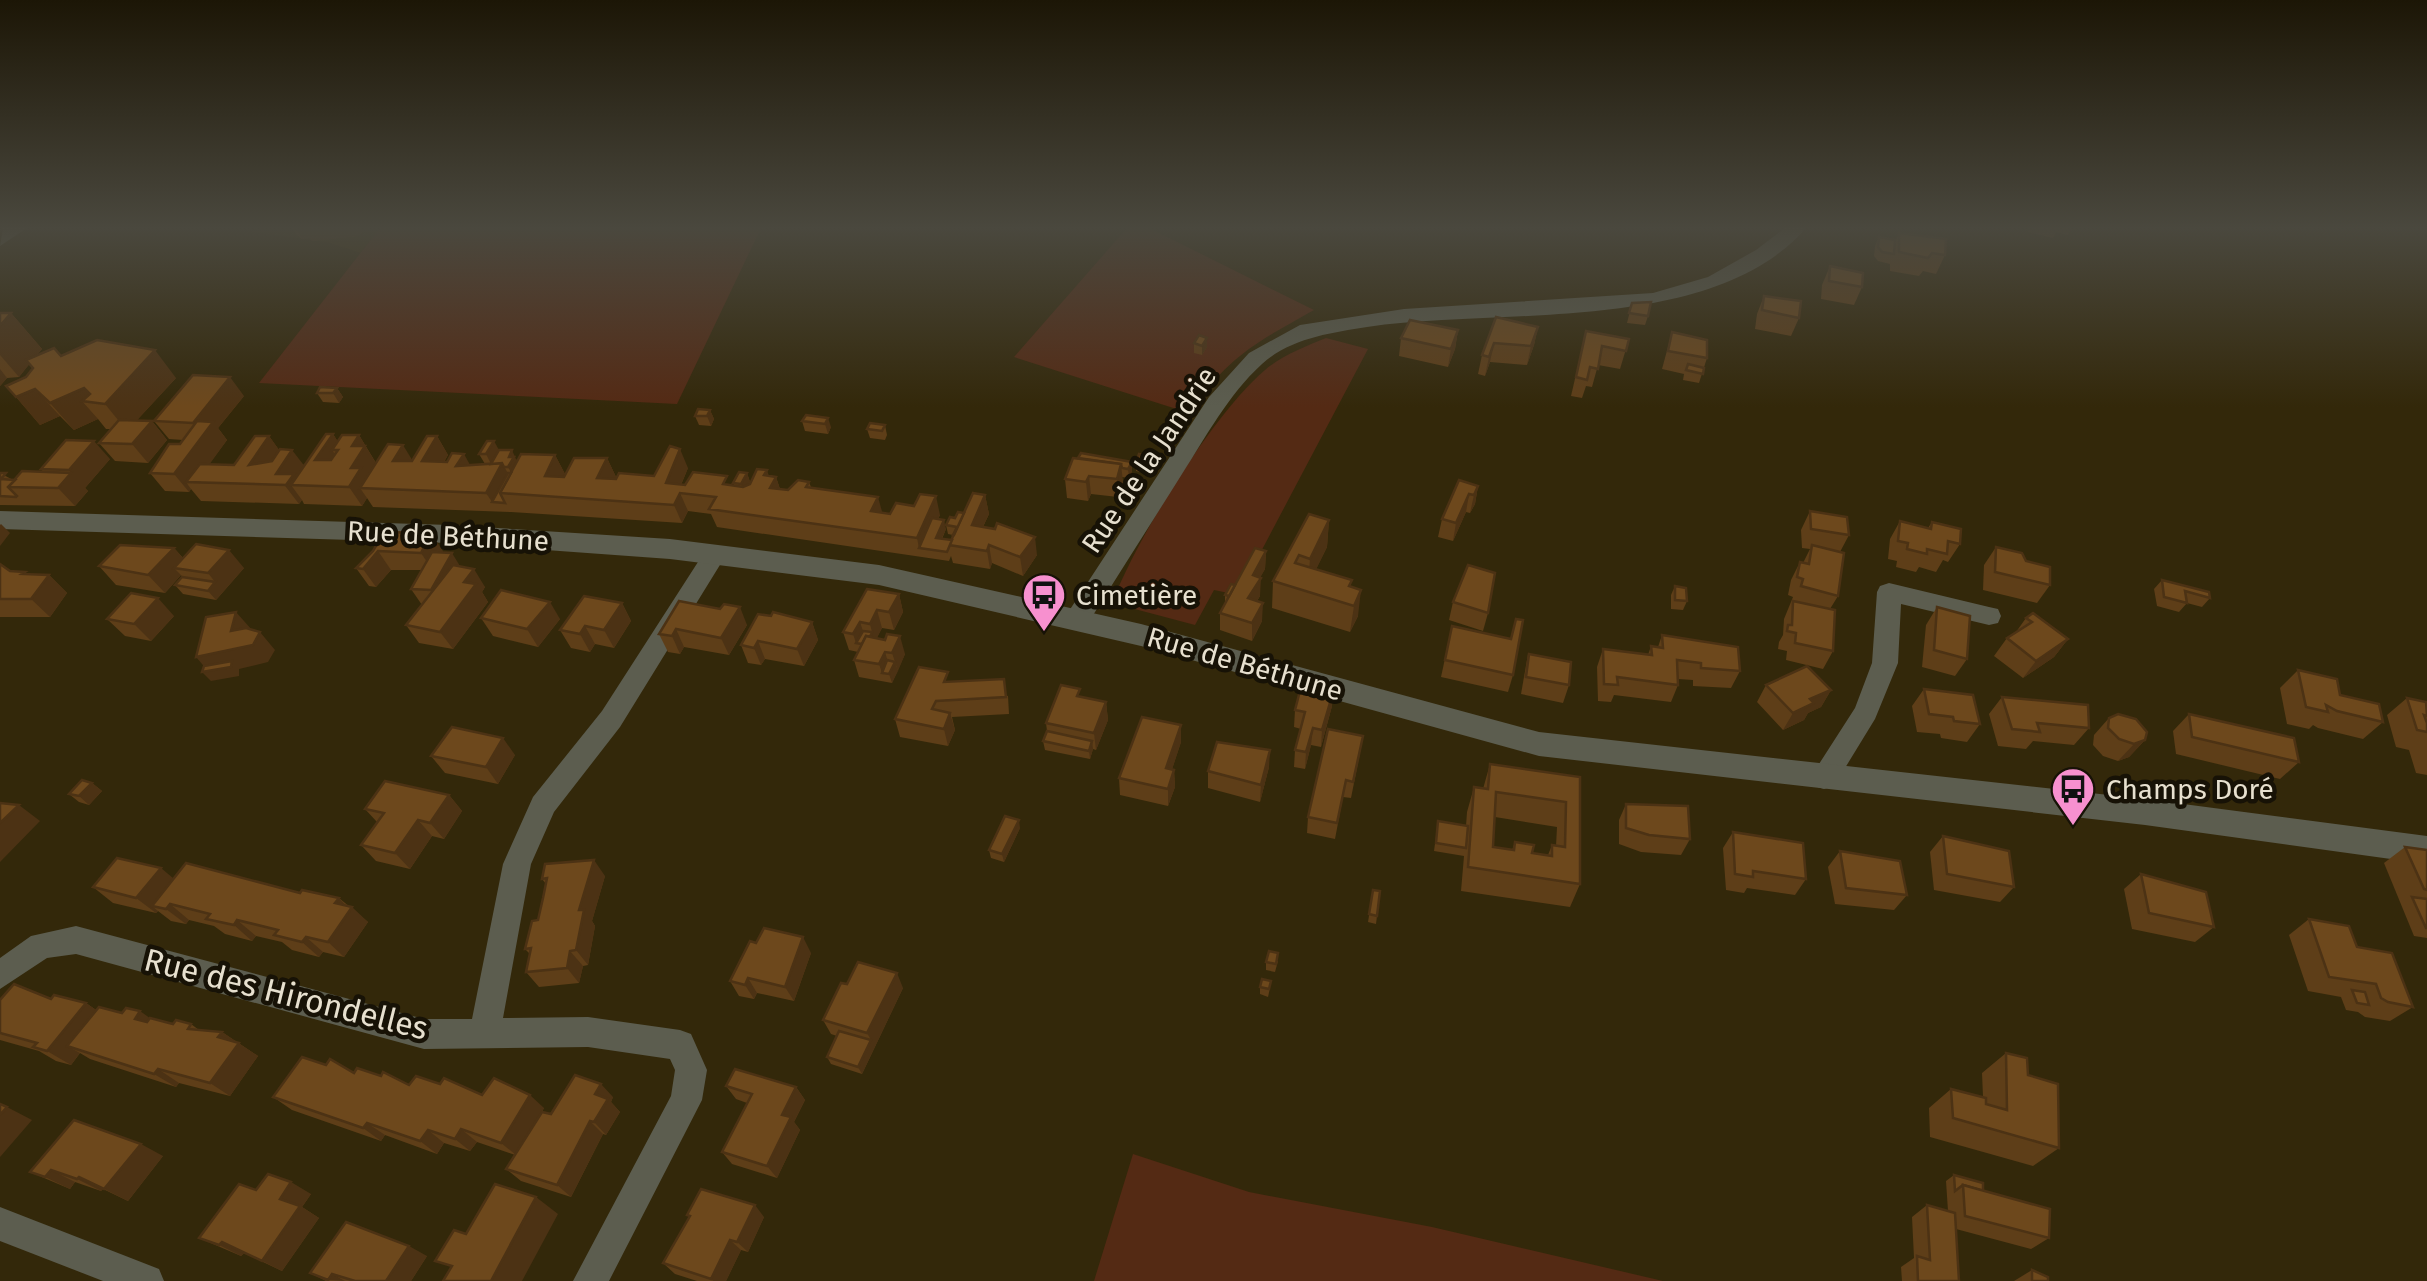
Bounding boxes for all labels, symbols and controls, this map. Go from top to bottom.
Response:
street label: Rue de la Jandrie [1075,361,1223,559]
street label: Rue de Béthune [346,514,550,558]
bus stop icon: Cimetière [1021,572,1067,633]
place label: Cimetière [1076,579,1197,612]
street label: Rue de Béthune [1143,620,1347,708]
bus stop icon: Champs Doré [2050,766,2096,827]
place label: Champs Doré [2106,773,2274,806]
street label: Rue des Hirondelles [140,940,432,1048]

